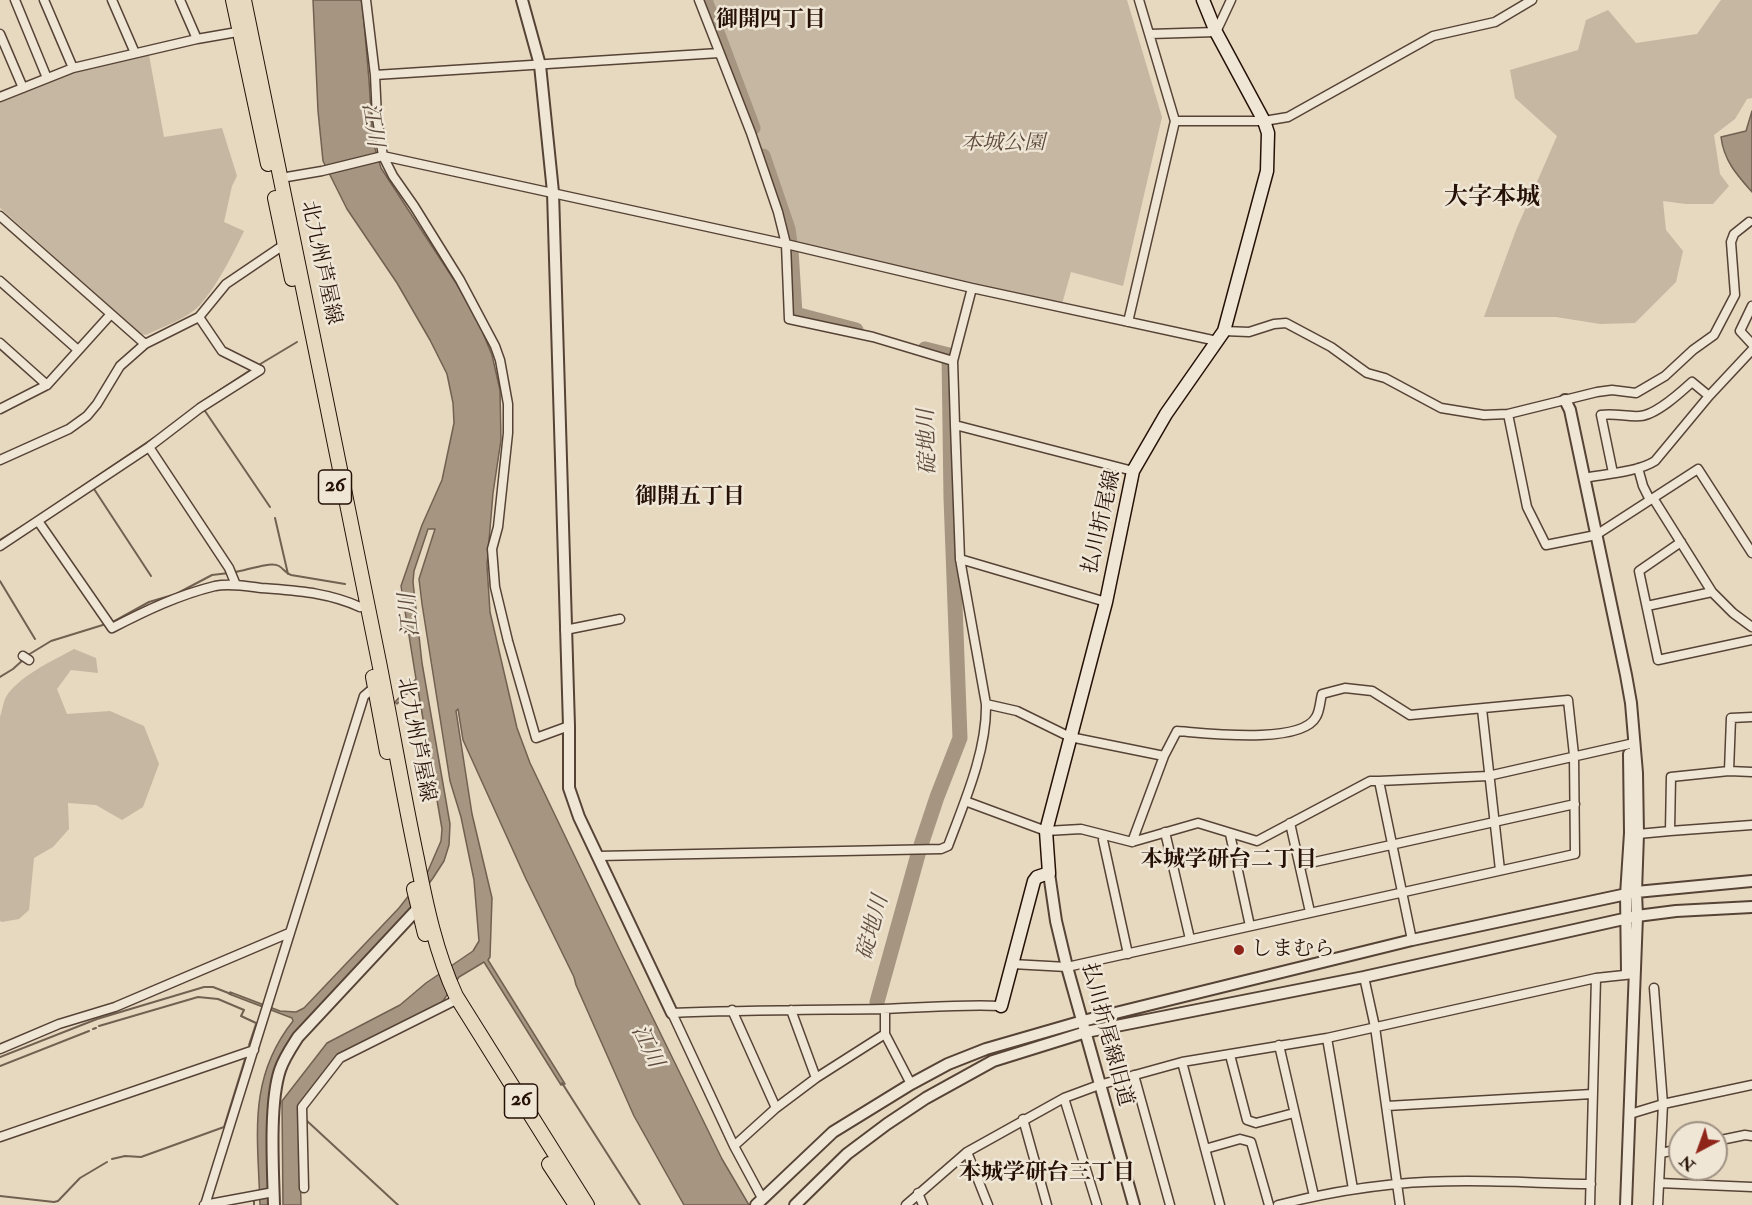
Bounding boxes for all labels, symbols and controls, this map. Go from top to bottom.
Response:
district label: 御開四丁目 [716,8,826,34]
water label: 江川 [355,101,387,149]
park label: 本城公園 [961,131,1045,157]
district label: 大字本城 [1444,185,1540,213]
street label: 北九州芦屋線 [295,199,345,327]
water label: 碇地川 [915,409,943,475]
street label: 払川折尾線 [1079,468,1127,576]
road number: 26 [318,470,352,504]
district label: 御開五丁目 [635,485,745,511]
water label: 江川 [396,592,426,638]
street label: 北九州芦屋線 [391,676,439,804]
district label: 本城学研台二丁目 [1141,848,1317,874]
water label: 碇地川 [853,893,895,963]
place label: しまむら [1251,937,1335,963]
marker: しまむら [1232,943,1246,957]
street label: 払川折尾線旧道 [1075,961,1137,1109]
water label: 江川 [624,1021,668,1073]
road number: 26 [504,1084,538,1118]
north arrow [1668,1121,1728,1181]
text: N [1676,1151,1699,1175]
district label: 本城学研台三丁目 [959,1161,1135,1187]

